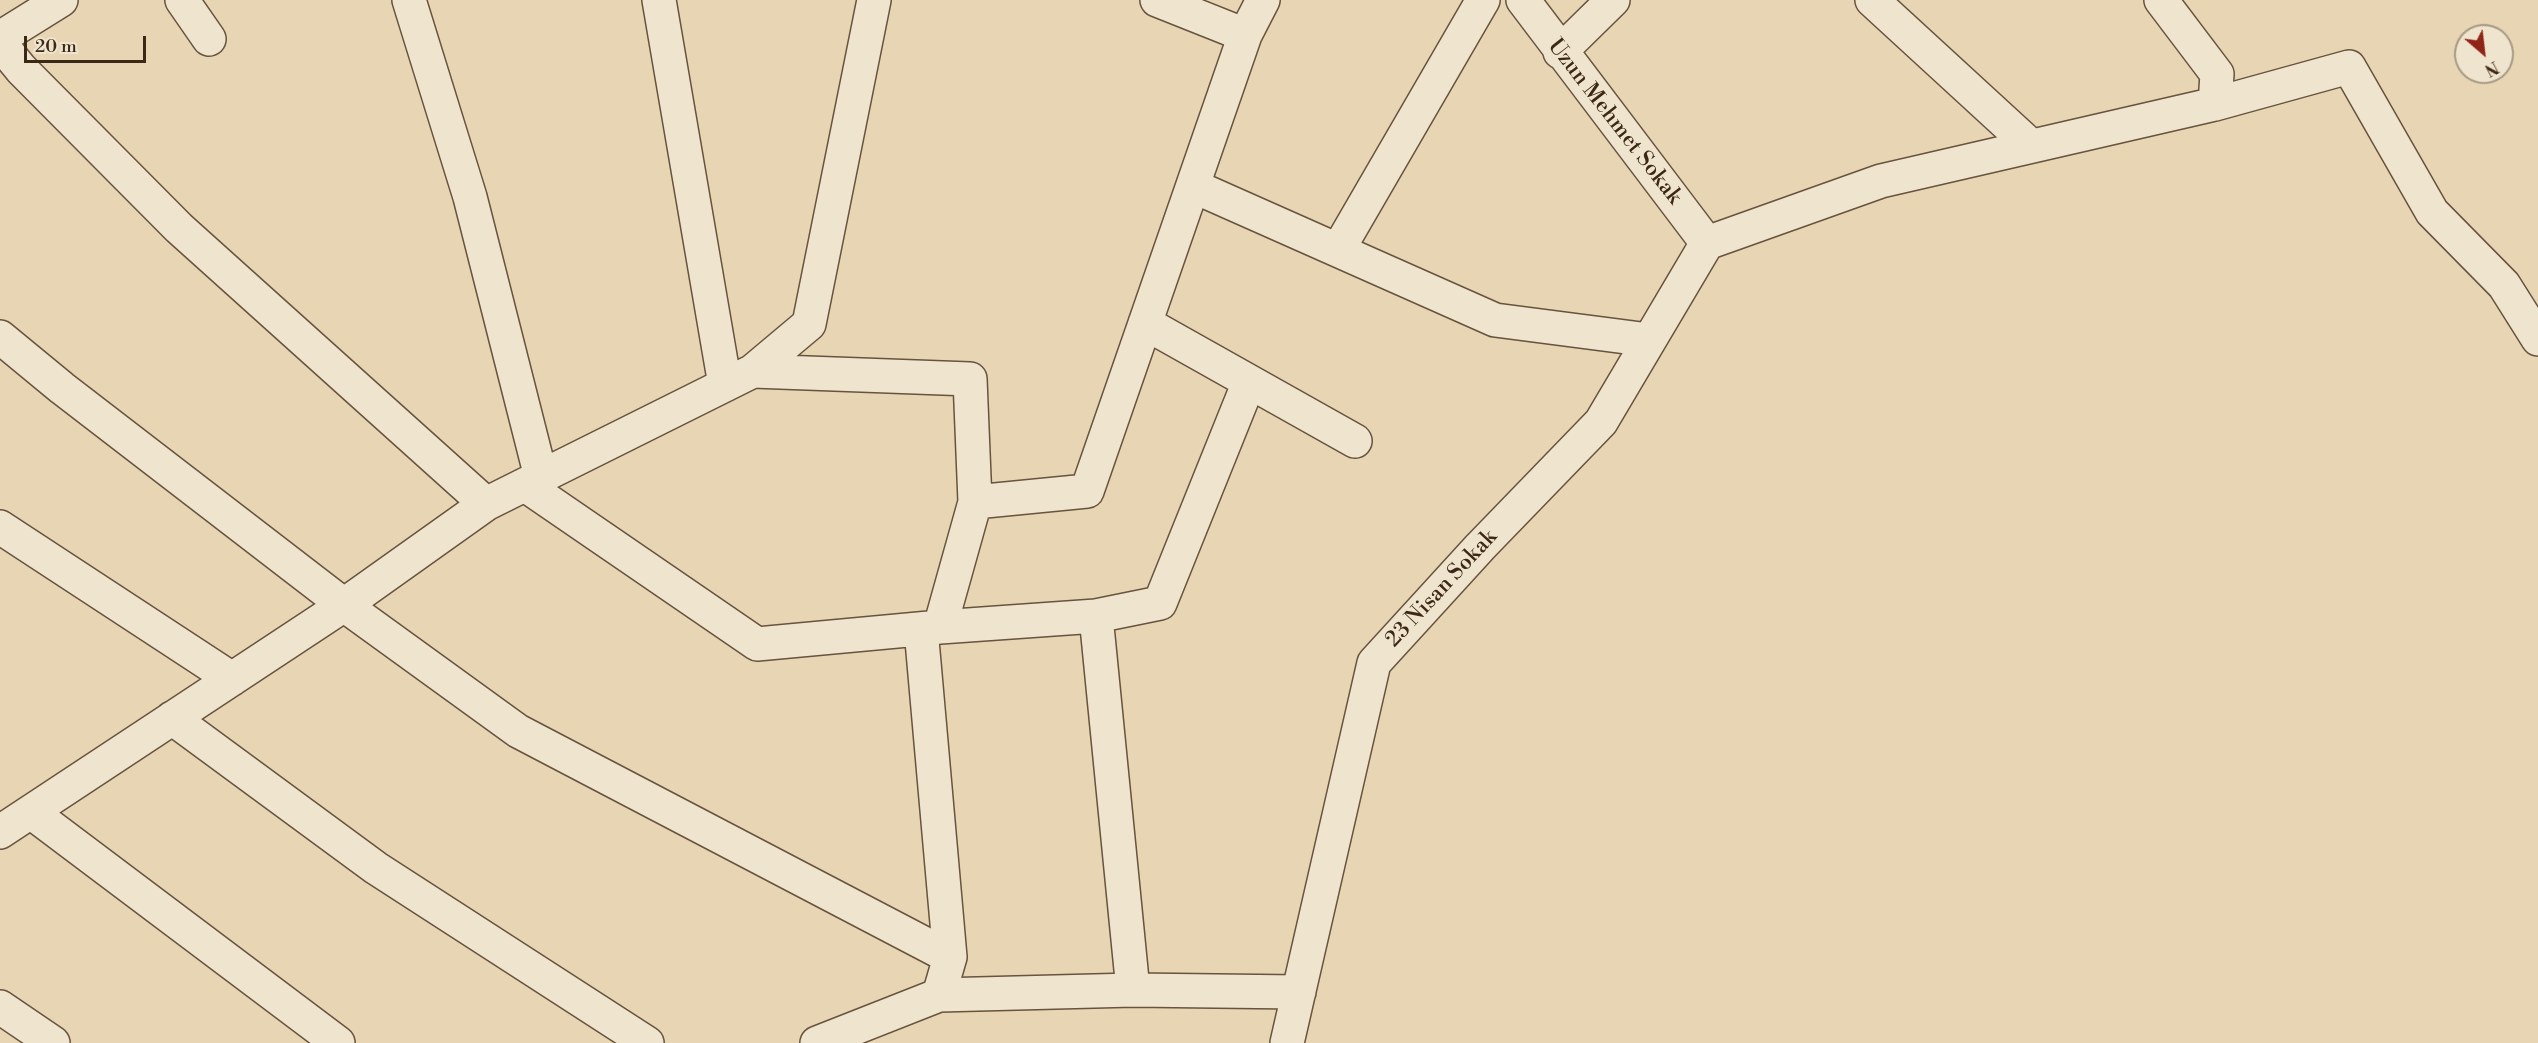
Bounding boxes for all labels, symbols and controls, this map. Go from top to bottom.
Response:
scale bar [27,24,148,62]
north arrow [2454,24,2514,84]
street label: Uzun Mehmet Sokak [1541,34,1687,210]
text: 20 m [35,35,77,58]
text: N [2481,56,2502,80]
street label: 23 Nisan Sokak [1381,525,1503,653]

